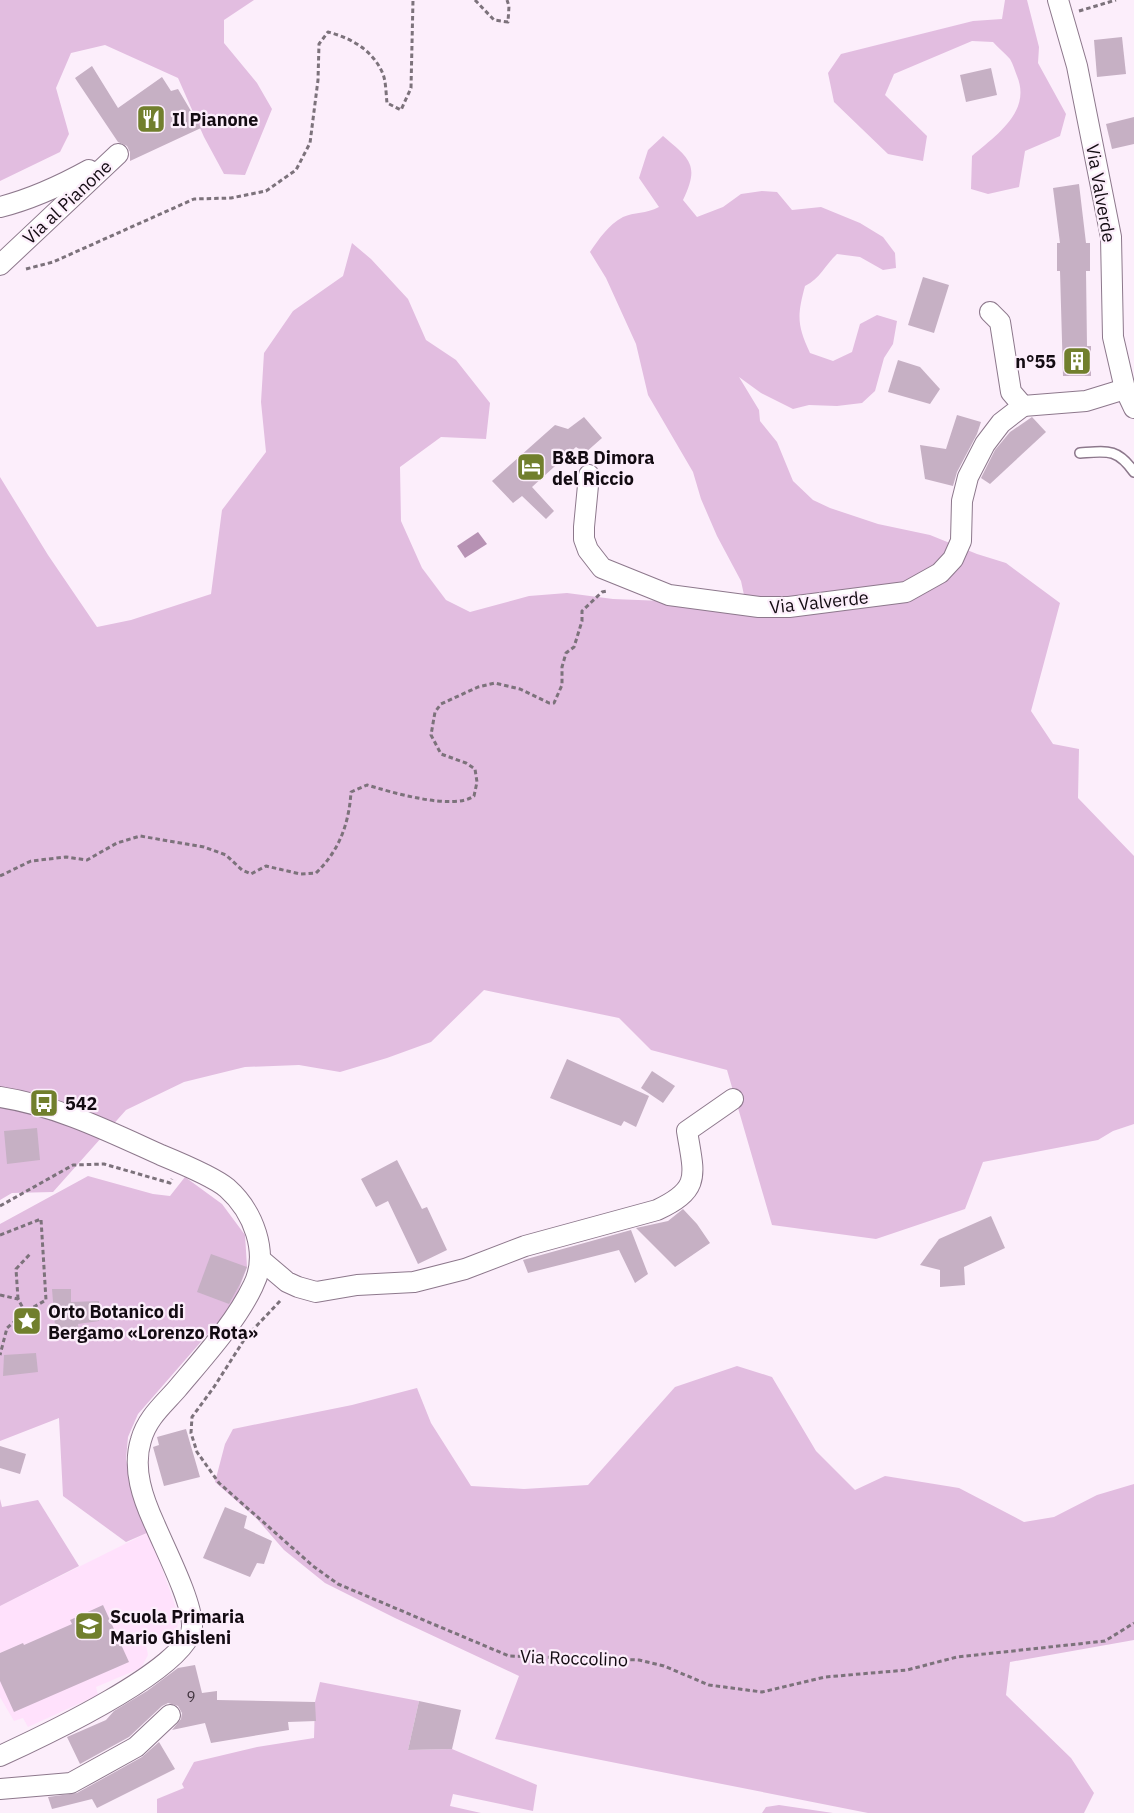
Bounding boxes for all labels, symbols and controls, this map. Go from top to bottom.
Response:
restaurant icon: Il Pianone [135,103,167,135]
place label: Il Pianone [172,108,258,131]
street label: Via Valverde [1081,142,1121,244]
street label: Via al Pianone [18,155,116,249]
building icon: n°55 [1061,345,1093,377]
place label: n°55 [1015,350,1056,373]
place label: B&B Dimora del Riccio [552,446,654,490]
hotel icon: B&B Dimora del Riccio [515,451,547,483]
street label: Via Valverde [768,585,870,619]
bus stop icon: 542 [28,1087,60,1119]
place label: 542 [65,1092,97,1115]
place label: Orto Botanico di Bergamo «Lorenzo Rota» [48,1300,258,1344]
place icon: Orto Botanico di Bergamo «Lorenzo Rota» [11,1305,43,1337]
place label: Scuola Primaria Mario Ghisleni [110,1605,244,1649]
school or university icon: Scuola Primaria Mario Ghisleni [73,1610,105,1642]
street label: Via Roccolino [519,1645,629,1671]
house number: 9 [186,1687,196,1706]

